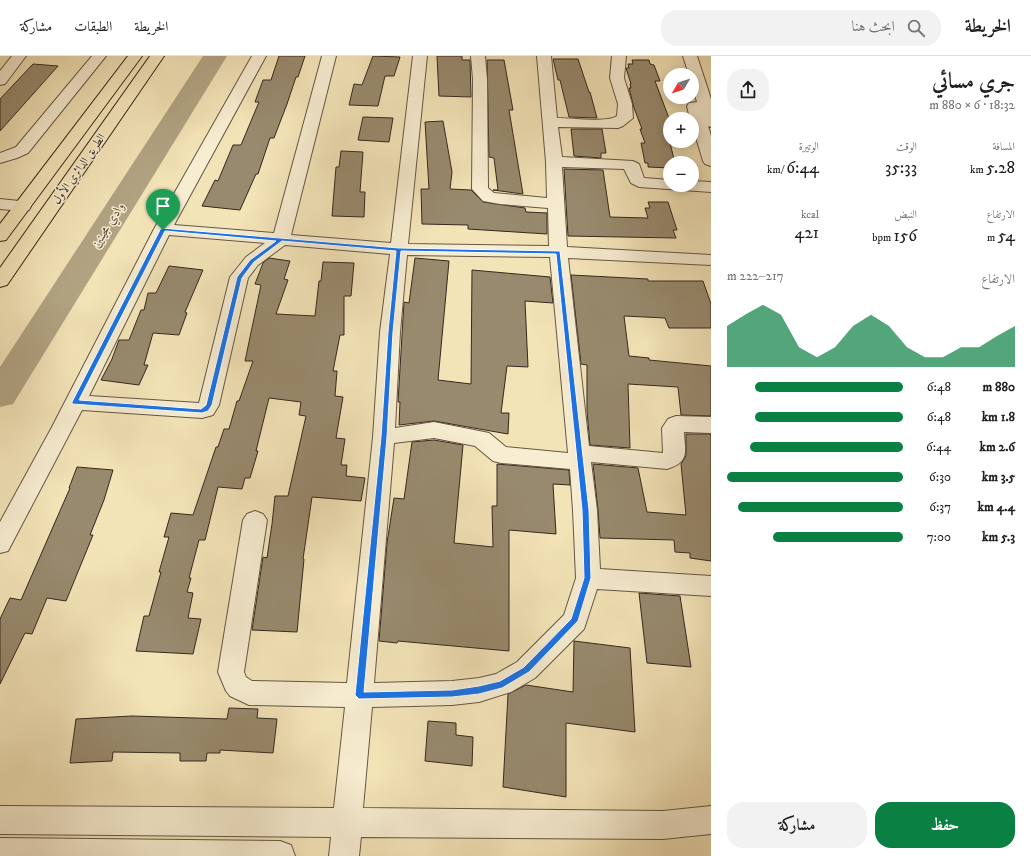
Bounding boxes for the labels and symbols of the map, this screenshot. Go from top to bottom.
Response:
north arrow [663,68,699,104]
street label: الطريق الدائري الأول [47,129,111,208]
pin [146,189,180,230]
water label: وادي مجينين [88,199,130,252]

